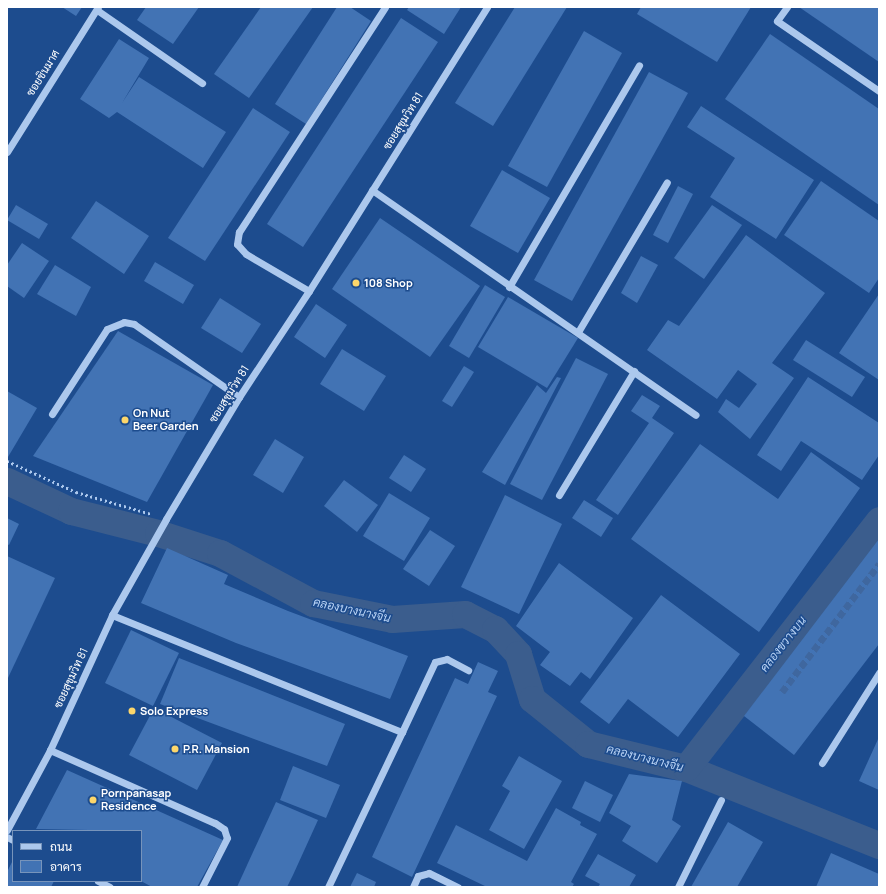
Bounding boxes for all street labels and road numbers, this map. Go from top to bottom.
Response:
street label: ซอยชินมาศ [24,47,62,99]
street label: ซอยสุขุมวิท 81 [380,90,426,152]
street label: ซอยสุขุมวิท 81 [206,363,252,425]
street label: ซอยสุขุมวิท 81 [51,646,91,710]

